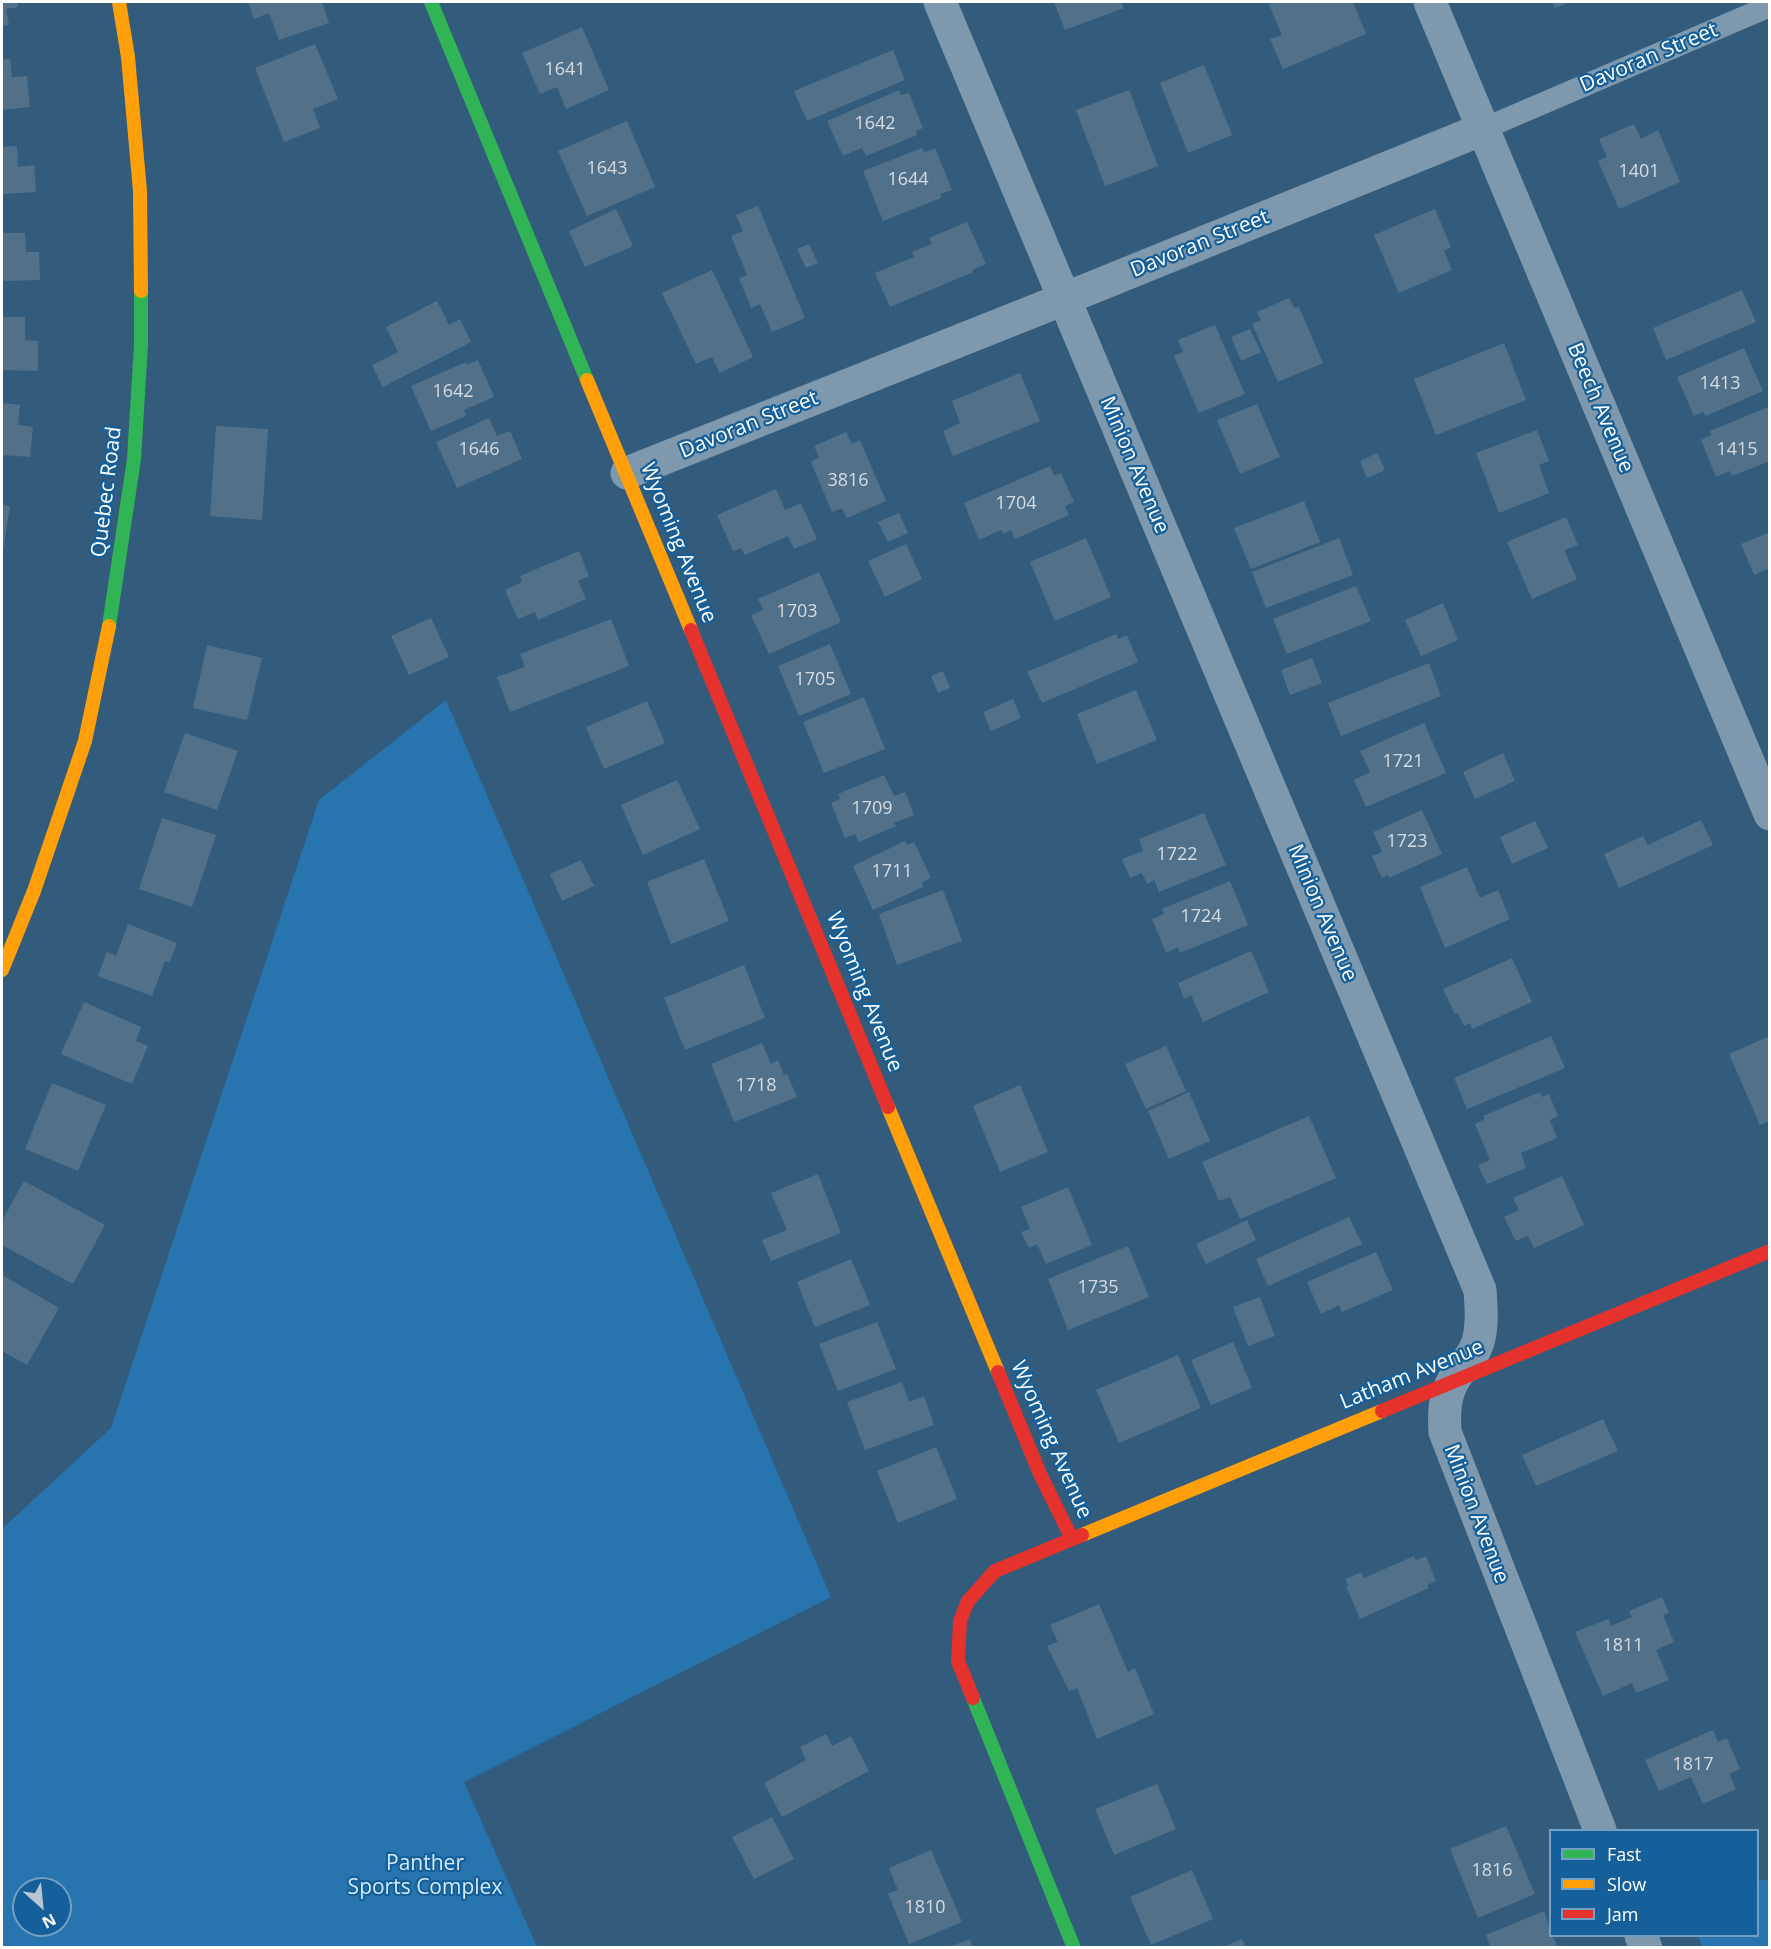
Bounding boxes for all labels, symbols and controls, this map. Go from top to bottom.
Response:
street label: Davoran Street [1576,18,1722,98]
house number: 1641 [544,59,586,81]
house number: 1642 [854,113,896,135]
house number: 1643 [586,158,628,180]
house number: 1401 [1618,161,1660,183]
house number: 1644 [887,169,929,191]
street label: Davoran Street [1127,205,1273,283]
street label: Beech Avenue [1561,339,1639,477]
house number: 1413 [1699,373,1741,395]
house number: 1642 [432,381,474,403]
street label: Davoran Street [676,386,822,464]
street label: Minion Avenue [1094,393,1174,537]
street label: Quebec Road [86,425,128,559]
house number: 1646 [458,439,500,461]
house number: 1415 [1716,439,1758,461]
street label: Wyoming Avenue [634,459,722,627]
house number: 3816 [827,470,869,492]
house number: 1704 [995,493,1037,515]
house number: 1703 [776,601,818,623]
house number: 1705 [794,669,836,691]
house number: 1721 [1382,751,1424,773]
house number: 1709 [851,798,893,820]
house number: 1723 [1386,831,1428,853]
street label: Minion Avenue [1282,841,1362,985]
house number: 1722 [1156,844,1198,866]
house number: 1711 [871,861,913,883]
house number: 1724 [1180,906,1222,928]
street label: Wyoming Avenue [820,908,908,1076]
house number: 1718 [735,1075,777,1097]
house number: 1735 [1077,1277,1119,1299]
street label: Latham Avenue [1337,1335,1487,1415]
street label: Wyoming Avenue [1005,1357,1097,1523]
street label: Minion Avenue [1438,1441,1514,1587]
house number: 1811 [1602,1635,1644,1657]
house number: 1817 [1672,1754,1714,1776]
legend [1549,1829,1759,1937]
text: Fast [1607,1842,1641,1866]
park label: Panther Sports Complex [348,1851,502,1901]
house number: 1816 [1471,1860,1513,1882]
text: Slow [1607,1872,1646,1896]
north arrow [12,1877,72,1937]
house number: 1810 [904,1897,946,1919]
text: Jam [1607,1902,1639,1926]
text: N [38,1908,60,1934]

